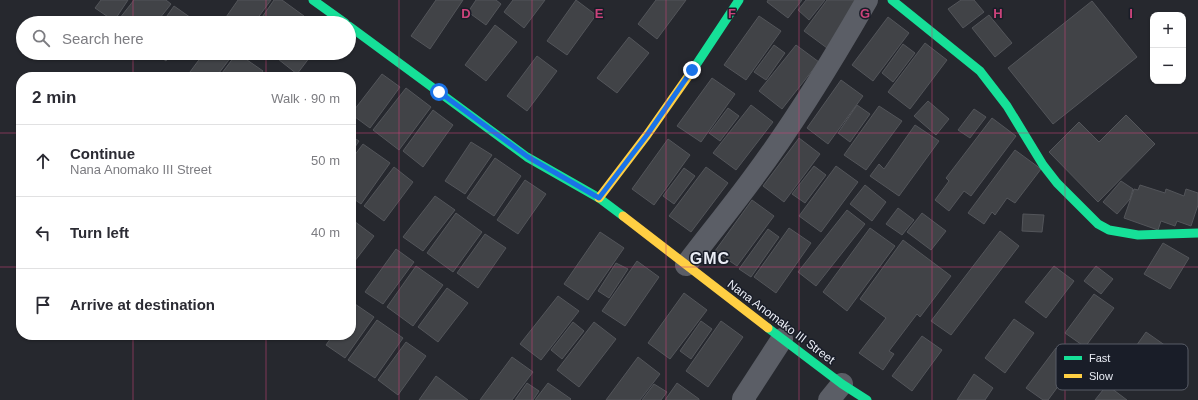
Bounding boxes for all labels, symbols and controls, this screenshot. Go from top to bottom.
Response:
text: D [461,6,471,21]
text: E [595,6,604,21]
text: F [728,6,736,21]
text: G [860,6,870,21]
text: H [993,6,1003,21]
text: I [1129,6,1133,21]
map controls [1150,12,1186,84]
button: + [1150,12,1186,48]
search box [16,16,356,60]
icon: search [30,27,52,49]
text: Search here [62,30,144,47]
button: − [1150,48,1186,84]
route end [683,61,701,79]
route start [430,83,448,101]
text: 2 min [32,88,76,107]
text: Walk · 90 m [271,91,340,106]
text: Continue [70,145,135,162]
icon: ahead [32,150,54,172]
text: 50 m [311,153,340,168]
text: Nana Anomako III Street [70,162,212,177]
icon: left [32,222,54,244]
text: Turn left [70,224,129,241]
text: 40 m [311,225,340,240]
district label: GMC [690,250,730,267]
street label: Nana Anomako III Street [725,277,838,367]
icon: arrive [32,294,54,316]
text: Arrive at destination [70,296,215,313]
legend [1056,344,1188,390]
text: Fast [1089,352,1110,364]
text: Slow [1089,370,1113,382]

